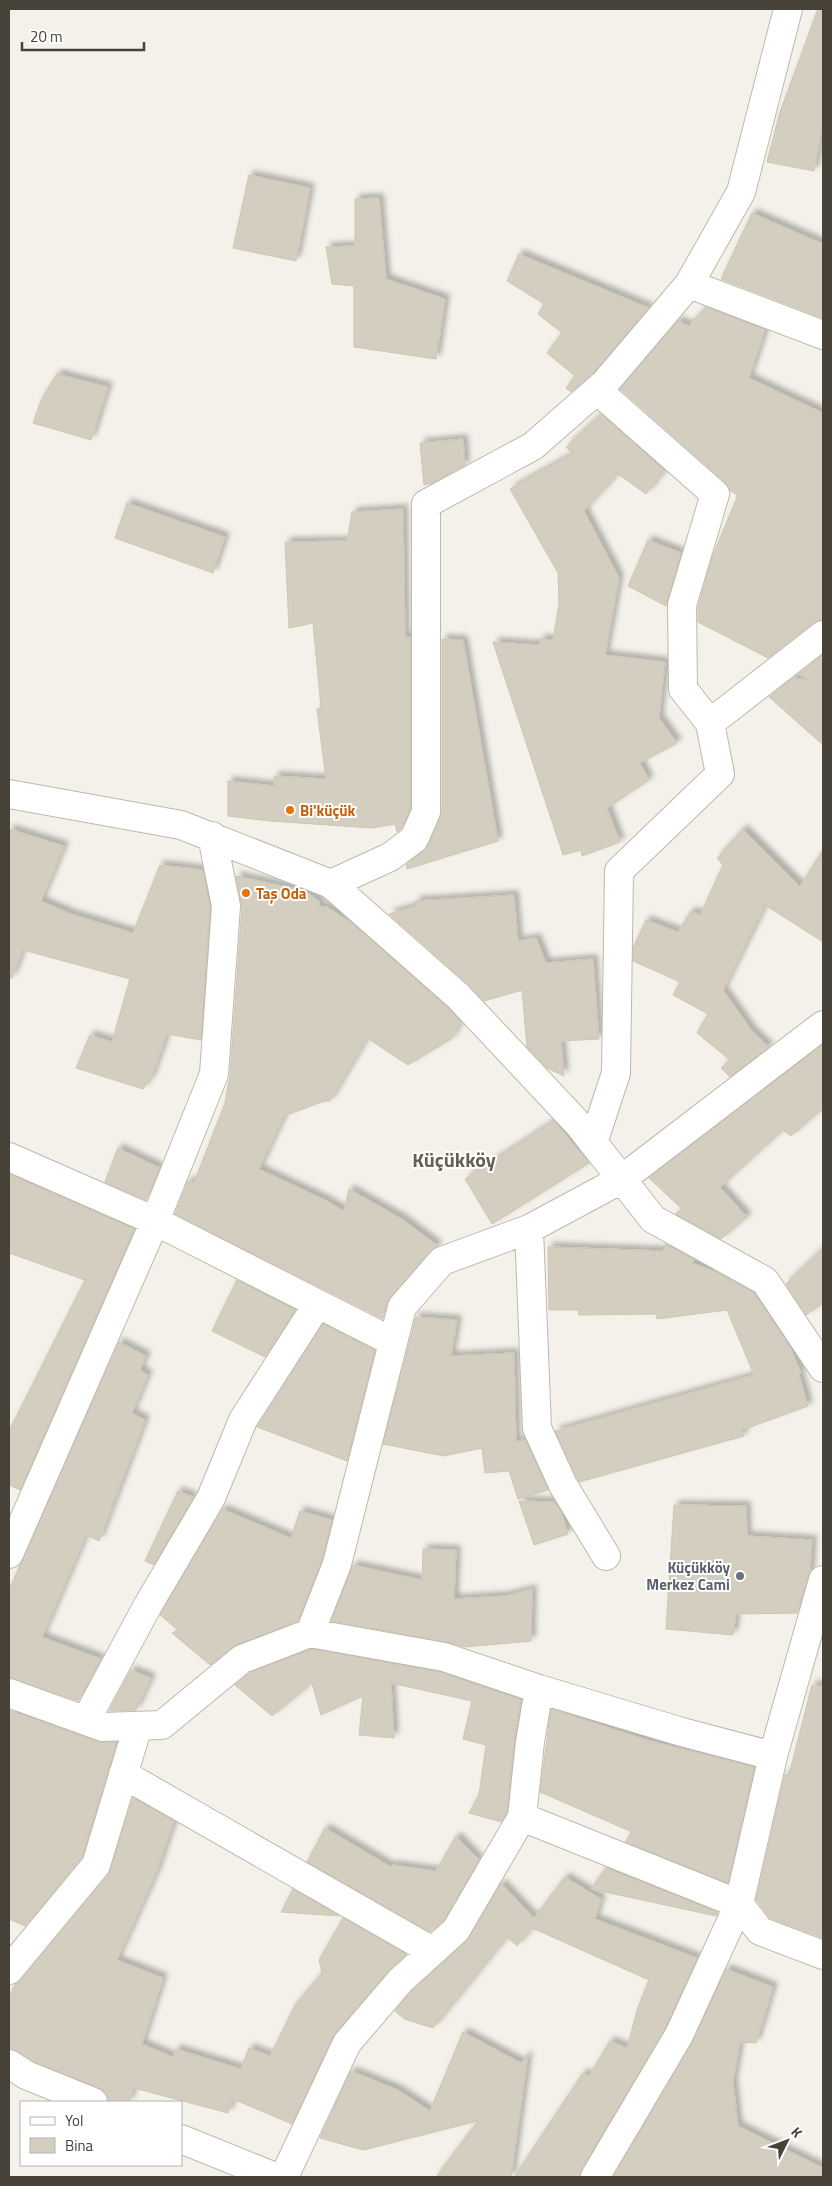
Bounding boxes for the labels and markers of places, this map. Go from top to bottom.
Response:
place label: Bi'küçük [300,799,356,822]
marker: Bi'küçük [284,804,296,816]
place label: Taş Oda [256,882,307,905]
marker: Taş Oda [240,887,252,899]
place label: Küçükköy Merkez Cami [646,1556,730,1596]
marker: Küçükköy Merkez Cami [734,1570,746,1582]

